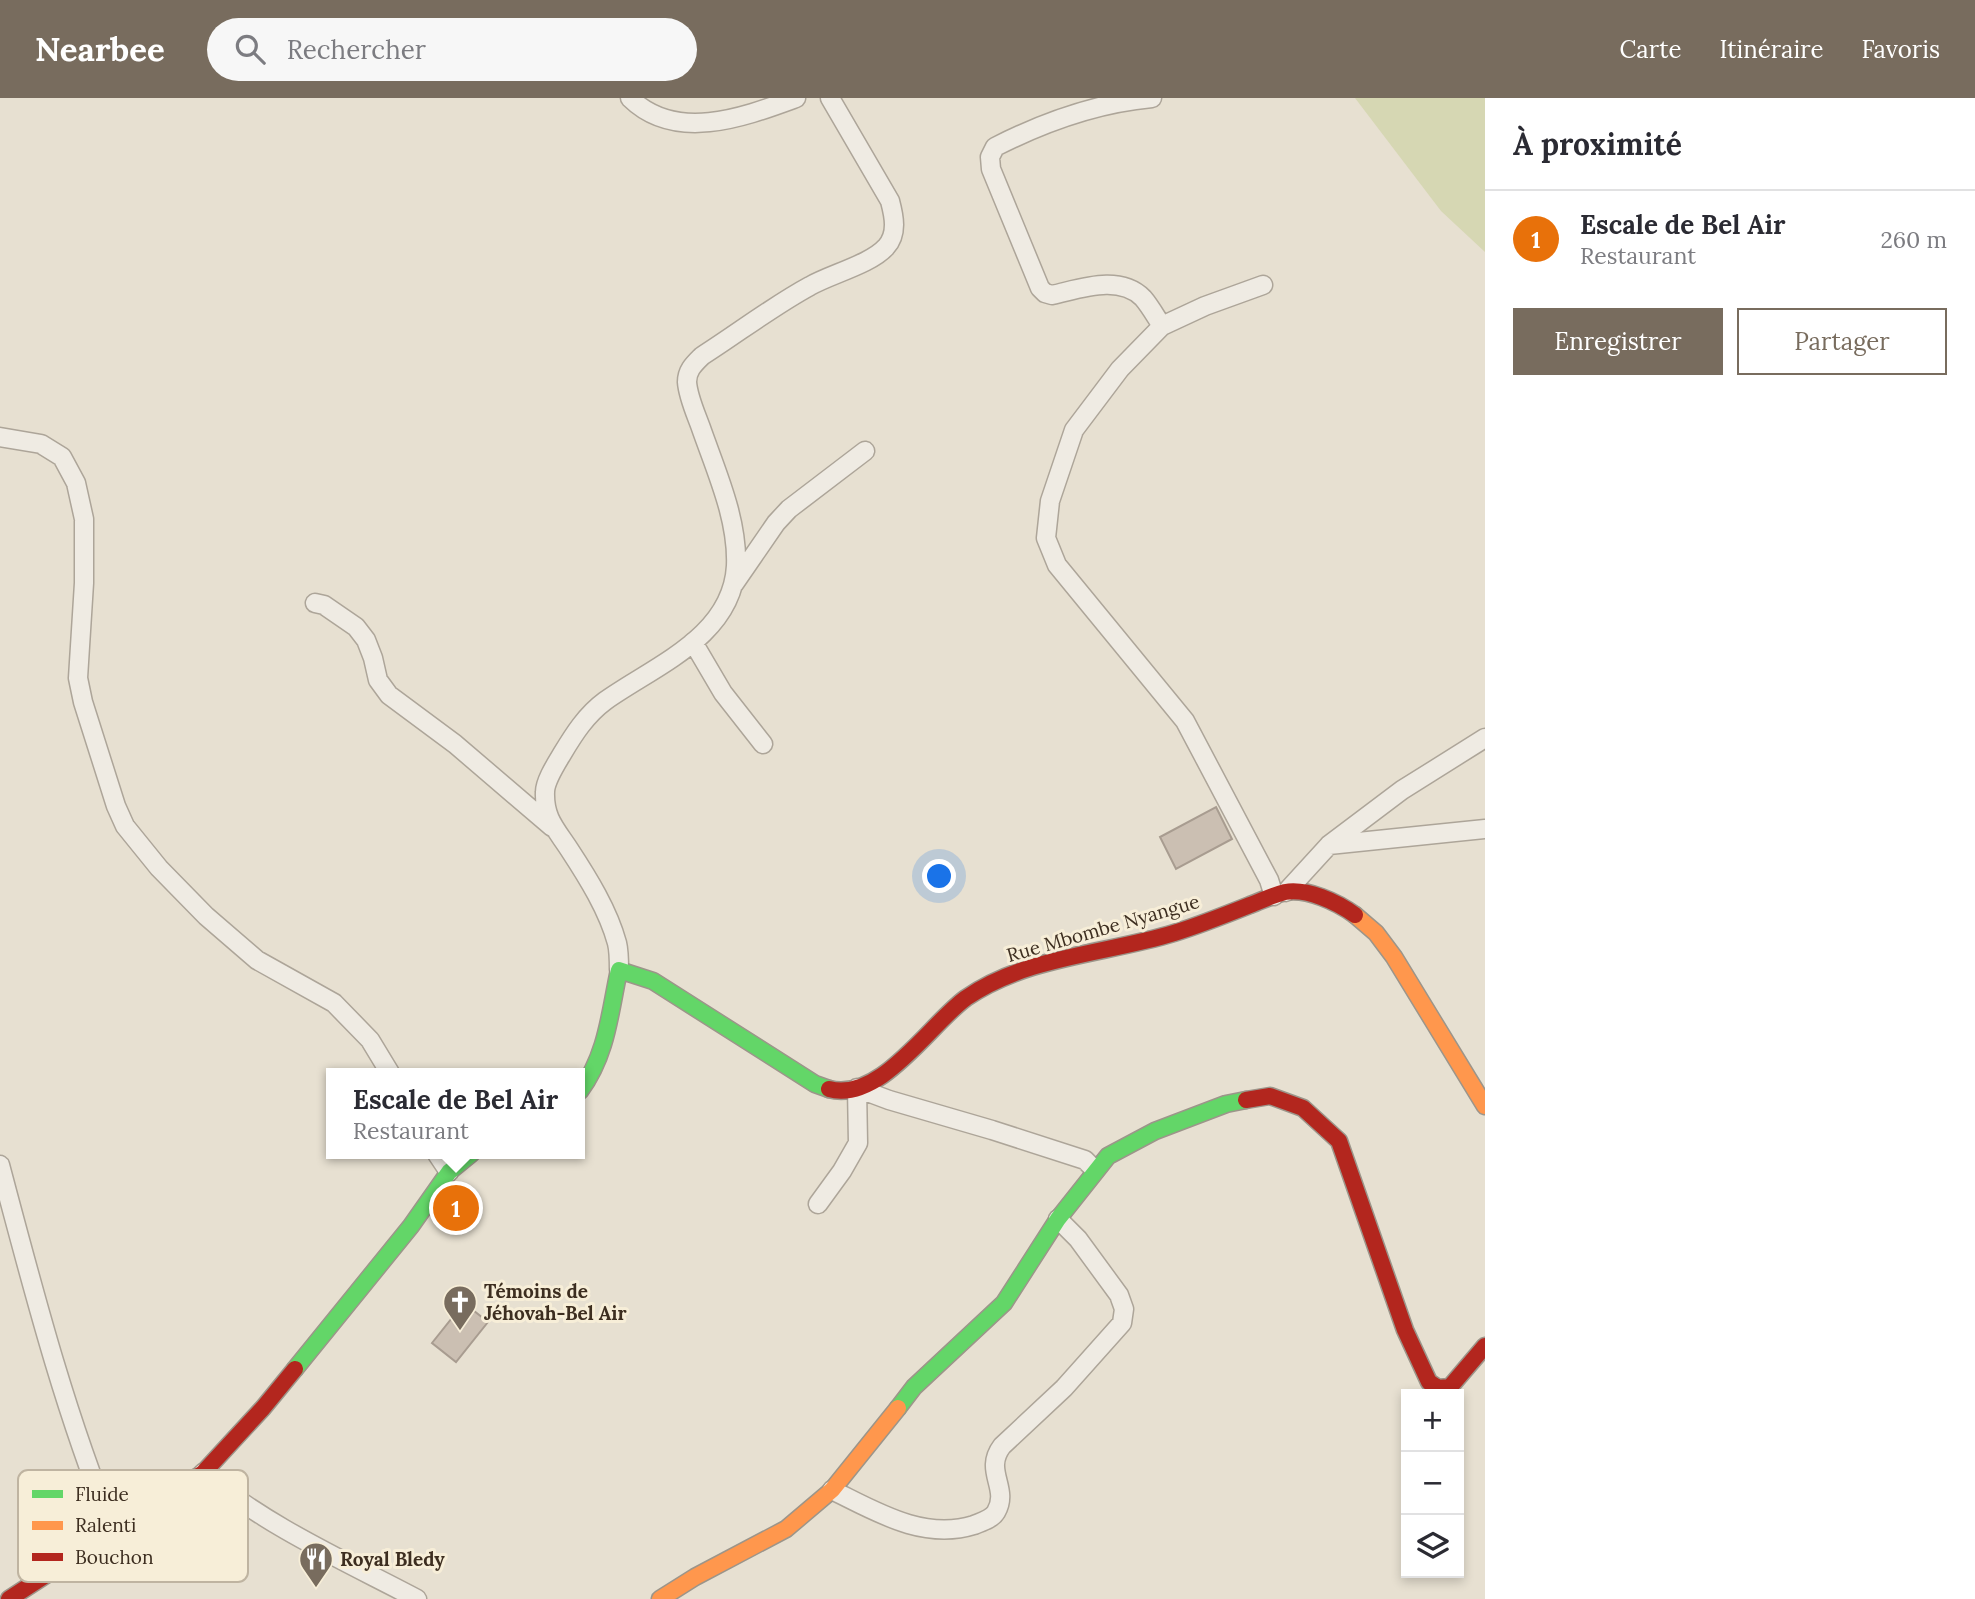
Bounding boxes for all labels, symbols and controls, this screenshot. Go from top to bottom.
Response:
search box [207,18,697,81]
text: Nearbee [35,28,165,70]
icon: search [231,30,269,68]
text: Rechercher [287,33,426,66]
text: Carte [1620,34,1682,65]
text: Itinéraire [1720,34,1823,65]
text: Favoris [1861,34,1940,65]
text: À proximité [1513,125,1682,163]
text: Escale de Bel Air [1580,208,1785,241]
text: 1 [1531,225,1541,254]
text: 260 m [1880,225,1947,254]
text: Restaurant [1580,241,1696,270]
button: Enregistrer [1513,308,1723,375]
button: Partager [1737,308,1947,375]
your location [922,859,956,893]
street label: Rue Mbombe Nyangue [1004,889,1202,967]
popup [326,1068,585,1159]
text: Escale de Bel Air [353,1083,558,1116]
text: Restaurant [353,1116,469,1145]
pin: 1 [433,1182,479,1234]
place label: Témoins de Jéhovah-Bel Air [484,1279,627,1325]
church icon: Témoins de Jéhovah-Bel Air [441,1283,479,1332]
map controls [1401,1389,1464,1578]
button: + [1401,1389,1464,1452]
button: − [1401,1452,1464,1515]
legend [18,1470,248,1582]
text: Fluide [75,1482,129,1506]
text: Ralenti [75,1513,136,1537]
button: layers [1401,1515,1464,1578]
restaurant icon: Royal Bledy [297,1540,335,1589]
text: Bouchon [75,1545,153,1569]
place label: Royal Bledy [340,1547,445,1571]

